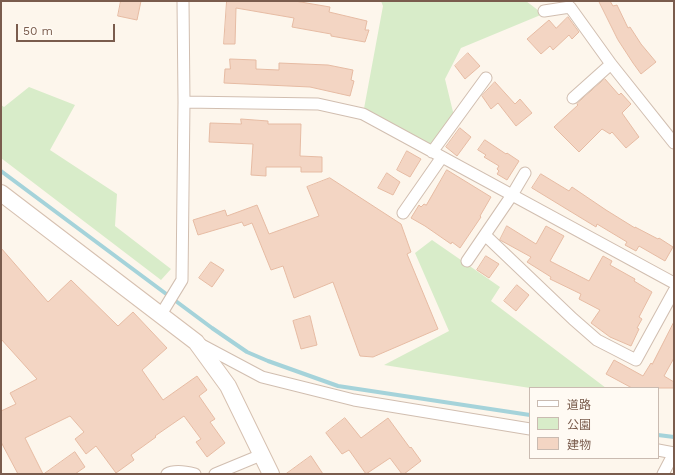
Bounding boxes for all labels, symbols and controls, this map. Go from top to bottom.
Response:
scale bar [18,16,117,42]
text: 50 m [23,24,53,38]
legend [529,387,659,459]
text: 道路 [567,398,591,412]
text: 公園 [567,418,591,432]
text: 建物 [567,438,591,452]

